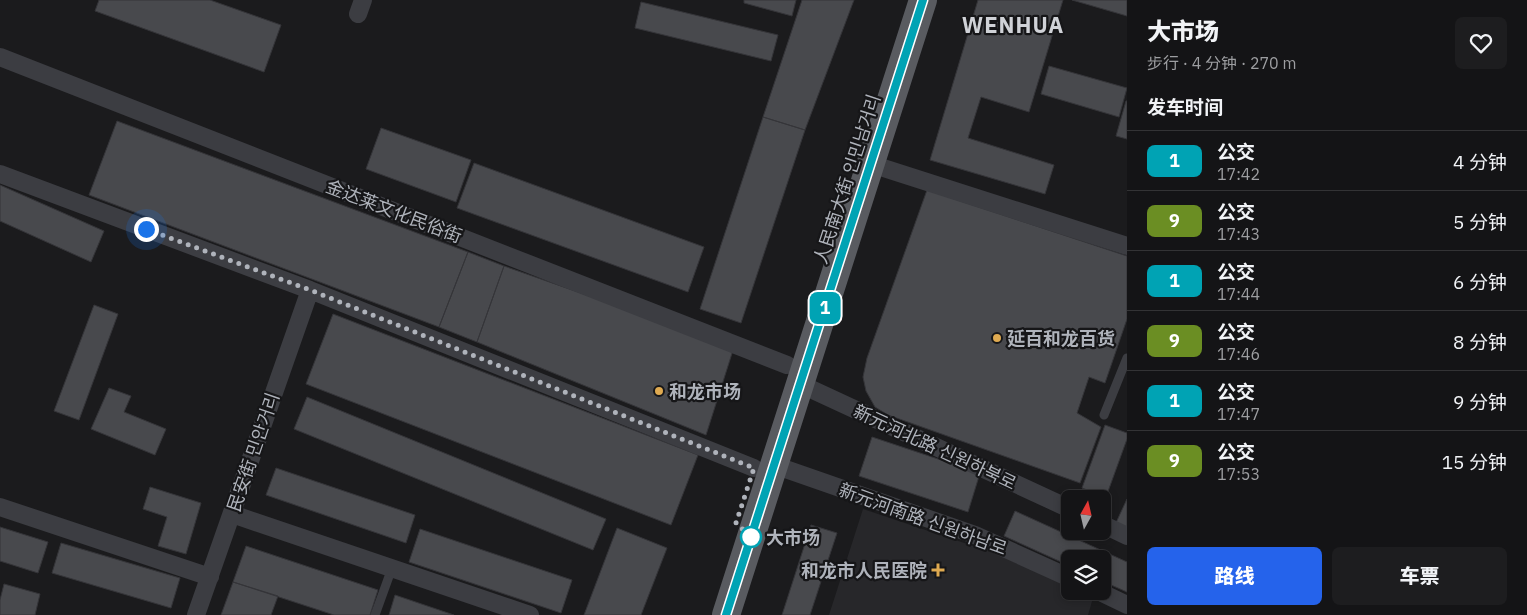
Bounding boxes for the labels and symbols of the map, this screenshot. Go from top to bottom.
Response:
district label: WENHUA [962,10,1064,39]
street label: 人民南大街 인민남거리 [809,91,885,267]
street label: 金达莱文化民俗街 [323,174,465,248]
your location [134,217,159,242]
line badge: 1 [809,292,841,324]
place label: 延百和龙百货 [1007,327,1115,350]
marker: 延百和龙百货 [991,332,1003,344]
place label: 和龙市场 [669,380,741,403]
marker: 和龙市场 [653,385,665,397]
street label: 民安街 민안거리 [222,389,284,515]
street label: 新元河北路 신원하북로 [850,399,1020,495]
street label: 新元河南路 신원하남로 [836,478,1010,560]
north arrow [1061,490,1111,540]
marker: 大市场 [740,526,762,548]
place label: 大市场 [766,526,820,549]
place label: 和龙市人民医院 [801,559,927,582]
marker: 和龙市人民医院 [931,563,945,577]

